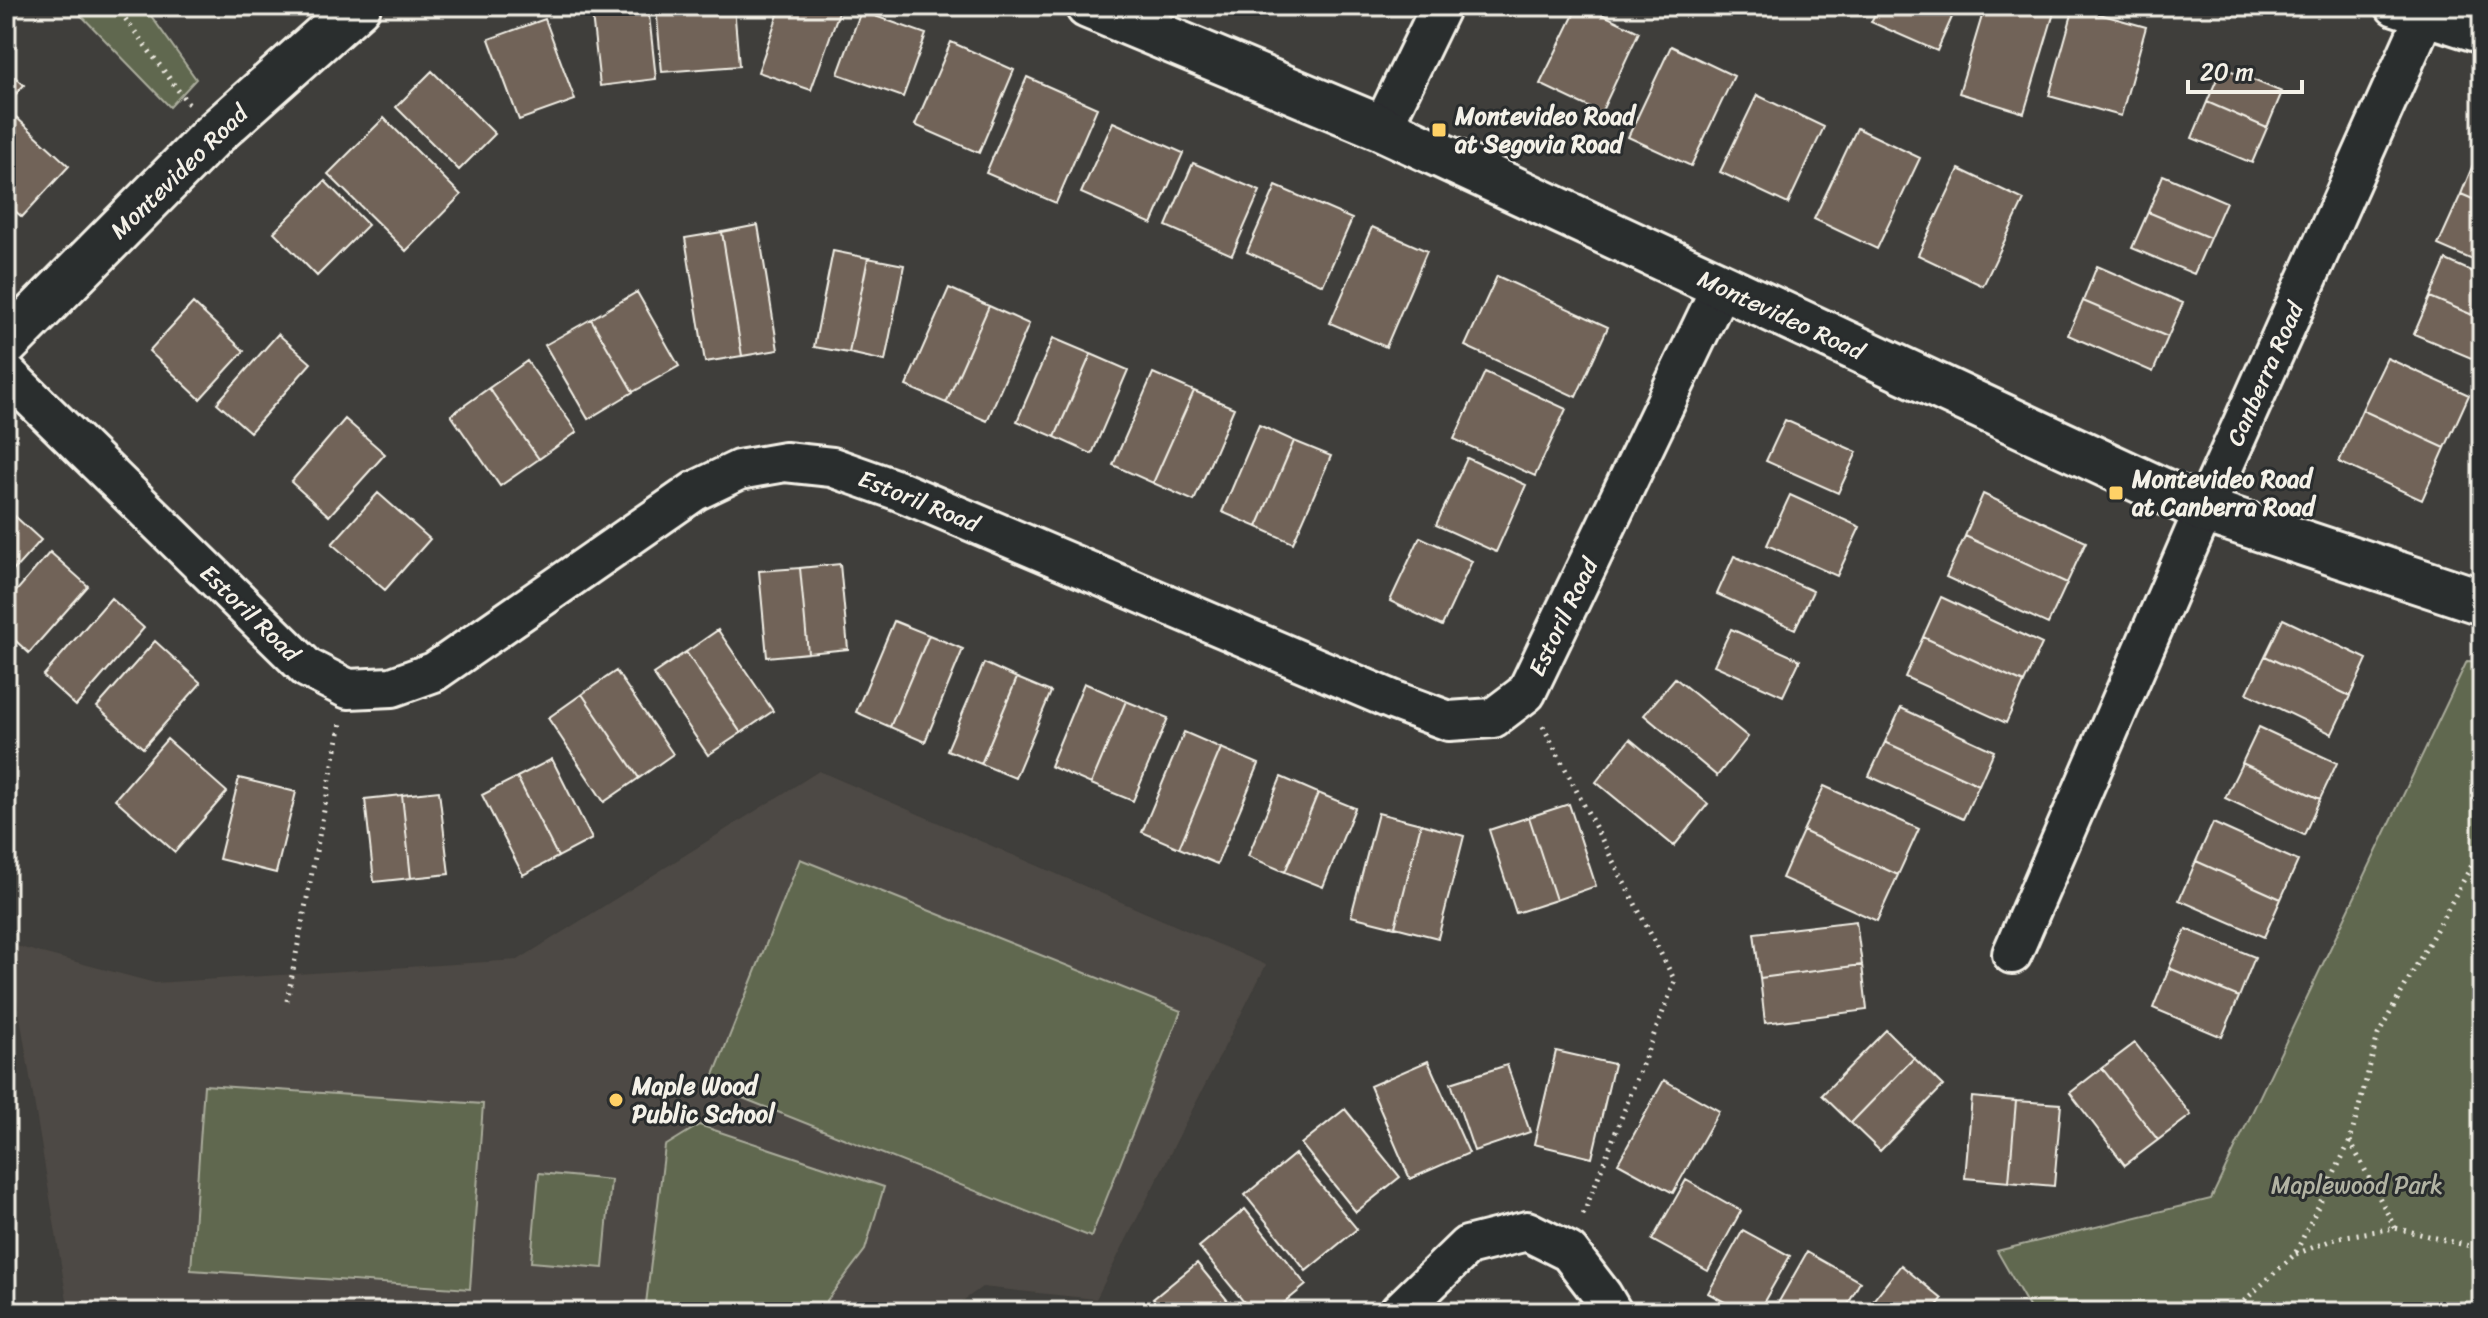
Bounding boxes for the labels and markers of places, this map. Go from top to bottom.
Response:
place label: Montevideo Road at Segovia Road [1454,95,1637,165]
marker: Montevideo Road at Segovia Road [1430,121,1448,139]
place label: Montevideo Road at Canberra Road [2131,458,2317,528]
marker: Montevideo Road at Canberra Road [2107,484,2125,502]
place label: Maple Wood Public School [631,1065,776,1135]
marker: Maple Wood Public School [607,1091,625,1109]

